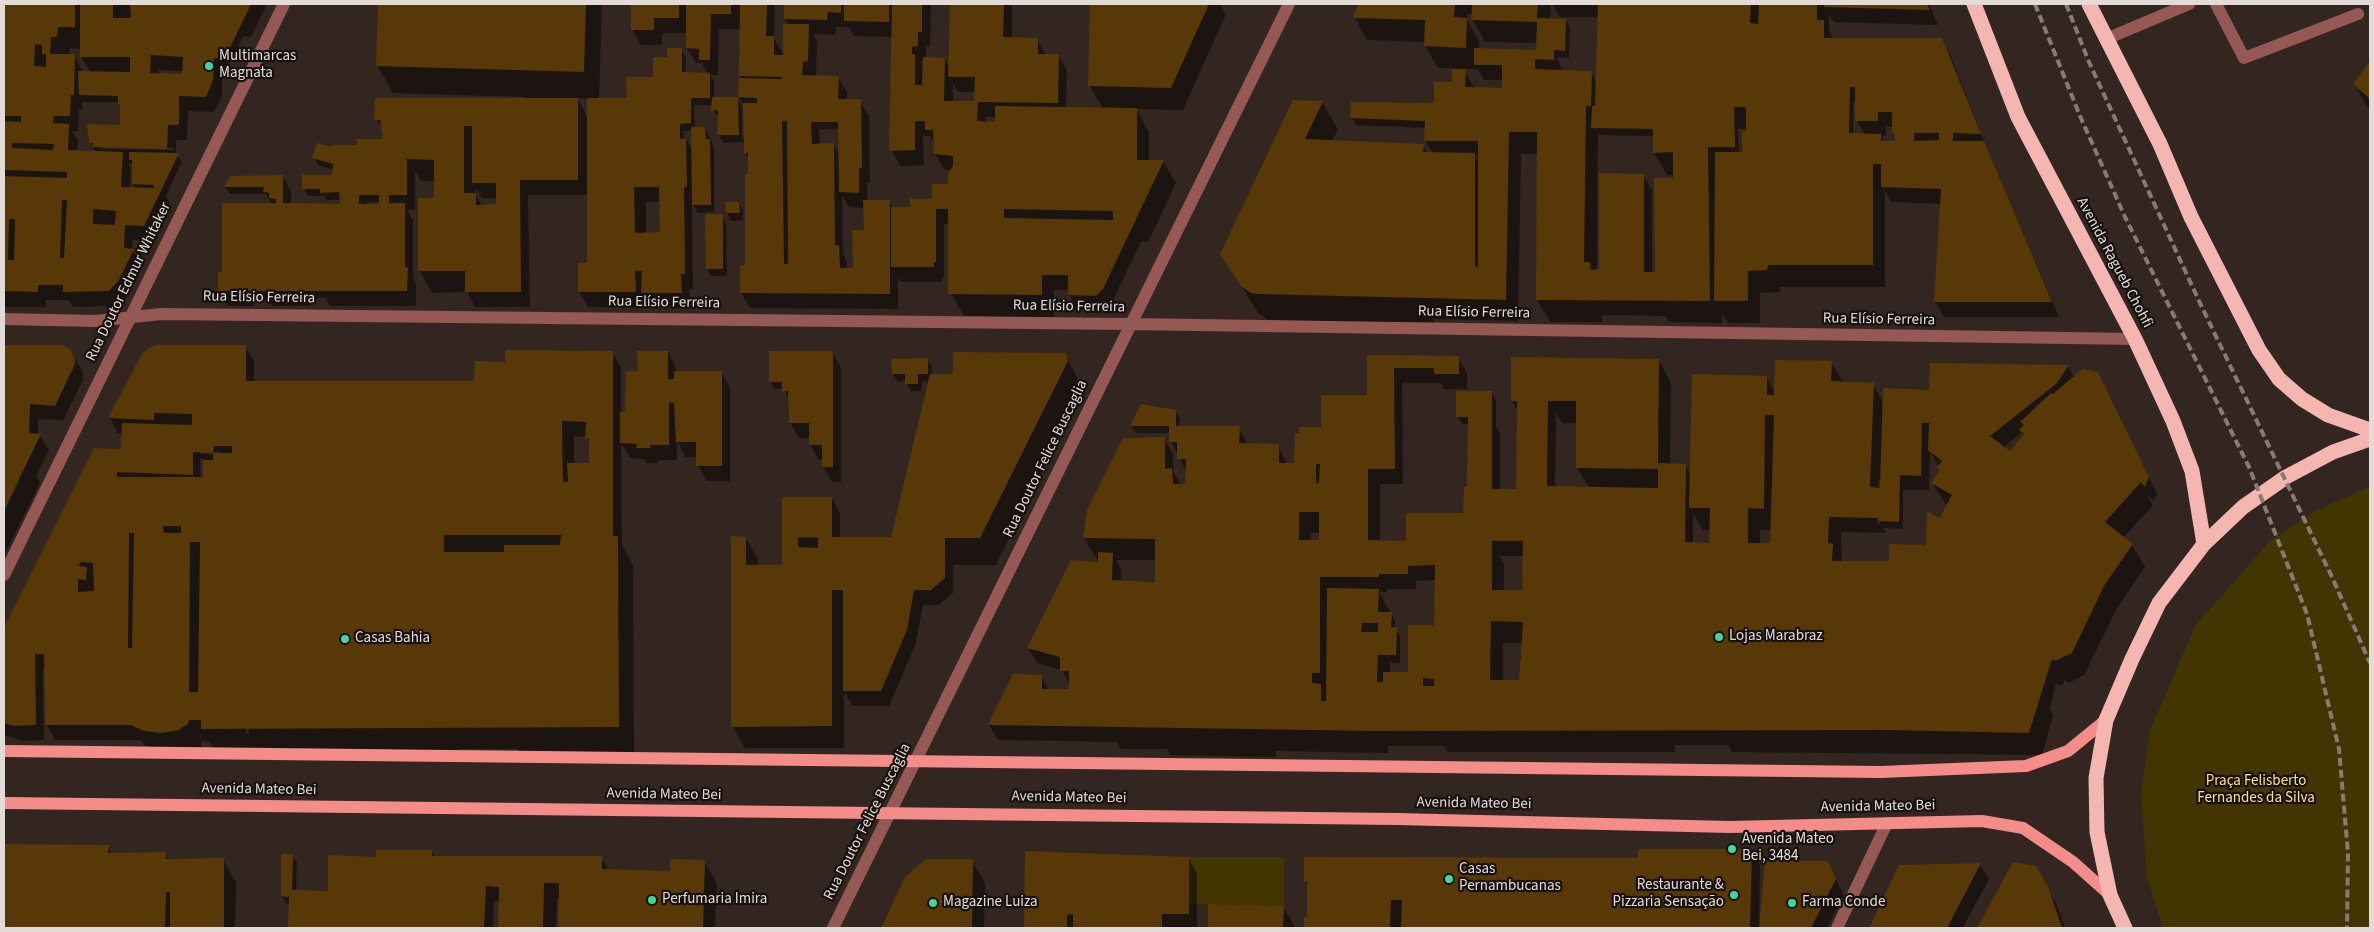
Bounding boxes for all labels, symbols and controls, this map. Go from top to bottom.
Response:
place label: Multimarcas Magnata [219,48,296,83]
marker: Multimarcas Magnata [203,60,215,72]
street label: Avenida Ragueb Chohfi [2072,195,2156,331]
street label: Rua Doutor Edmur Whitaker [83,200,175,364]
street label: Rua Elísio Ferreira [203,288,315,308]
street label: Rua Elísio Ferreira [608,293,720,313]
street label: Rua Elísio Ferreira [1013,297,1125,317]
street label: Rua Elísio Ferreira [1418,303,1530,323]
street label: Rua Elísio Ferreira [1823,310,1935,330]
street label: Rua Doutor Felice Buscaglia [1000,377,1092,541]
place label: Lojas Marabraz [1729,628,1823,646]
place label: Casas Bahia [355,630,430,648]
marker: Lojas Marabraz [1713,631,1725,643]
marker: Casas Bahia [339,633,351,645]
street label: Rua Doutor Felice Buscaglia [821,741,915,903]
park label: Praça Felisberto Fernandes da Silva [2197,773,2315,808]
street label: Avenida Mateo Bei [201,780,317,800]
street label: Avenida Mateo Bei [606,785,722,805]
street label: Avenida Mateo Bei [1011,788,1127,808]
street label: Avenida Mateo Bei [1416,794,1532,814]
street label: Avenida Mateo Bei [1820,797,1936,817]
place label: Avenida Mateo Bei, 3484 [1742,831,1834,866]
marker: Avenida Mateo Bei, 3484 [1726,843,1738,855]
place label: Casas Pernambucanas [1459,861,1561,896]
marker: Casas Pernambucanas [1443,873,1455,885]
place label: Restaurante & Pizzaria Sensação [1613,877,1724,912]
marker: Restaurante & Pizzaria Sensação [1728,889,1740,901]
place label: Perfumaria Imira [662,891,767,909]
marker: Perfumaria Imira [646,894,658,906]
place label: Magazine Luiza [943,894,1038,912]
place label: Farma Conde [1802,894,1885,912]
marker: Magazine Luiza [927,897,939,909]
marker: Farma Conde [1786,897,1798,909]

